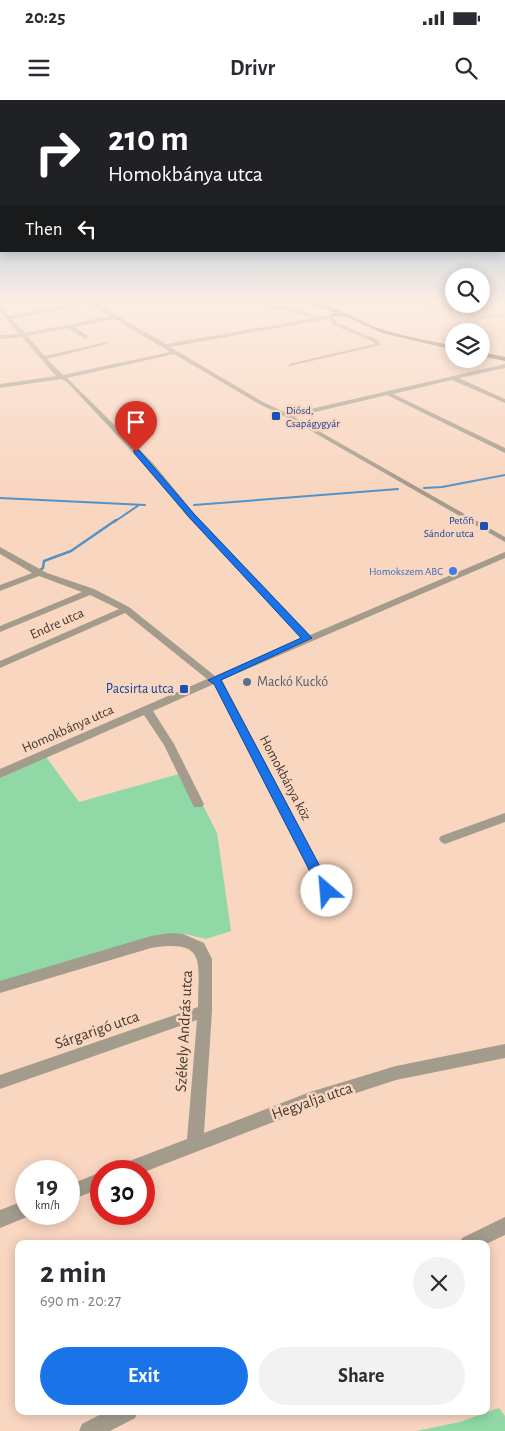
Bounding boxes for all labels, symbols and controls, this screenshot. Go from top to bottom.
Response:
text: 20:25 [25,8,65,27]
icon: menu [25,54,53,82]
icon: search [452,54,480,82]
text: Drivr [230,57,275,79]
icon: right [25,120,90,185]
text: 210 m [108,122,189,157]
text: Homokbánya utca [108,163,263,185]
icon: left [73,215,101,243]
text: Then [25,220,63,239]
map controls [445,268,490,368]
button: search [445,268,490,313]
button: layers [445,323,490,368]
pin [115,401,157,452]
place label: Diósd, Csapágygyár [286,405,340,429]
icon: arrive [122,408,150,436]
marker: Diósd, Csapágygyár [270,410,282,422]
place label: Petőfi Sándor utca [424,515,474,539]
marker: Petőfi Sándor utca [478,520,490,532]
marker: Homokszem ABC [447,565,459,577]
place label: Homokszem ABC [369,566,443,577]
street label: Endre utca [28,606,87,642]
place label: Mackó Kuckó [257,675,328,689]
marker: Mackó Kuckó [241,676,253,688]
place label: Pacsirta utca [106,682,175,696]
marker: Pacsirta utca [178,683,190,695]
street label: Homokbánya utca [20,702,116,755]
street label: Homokbánya köz [257,733,313,823]
position arrow [300,864,352,916]
street label: Székely András utca [173,970,196,1092]
street label: Sárgarigó utca [53,1008,141,1052]
street label: Hegyalja utca [270,1080,355,1123]
speed limit sign: 30 [90,1160,155,1225]
text: 19 [37,1174,58,1199]
text: km/h [35,1199,60,1211]
button: close [413,1257,465,1309]
text: 2 min [40,1258,107,1288]
text: 690 m · 20:27 [40,1293,121,1309]
button: Exit [40,1347,248,1405]
button: Share [258,1347,465,1405]

